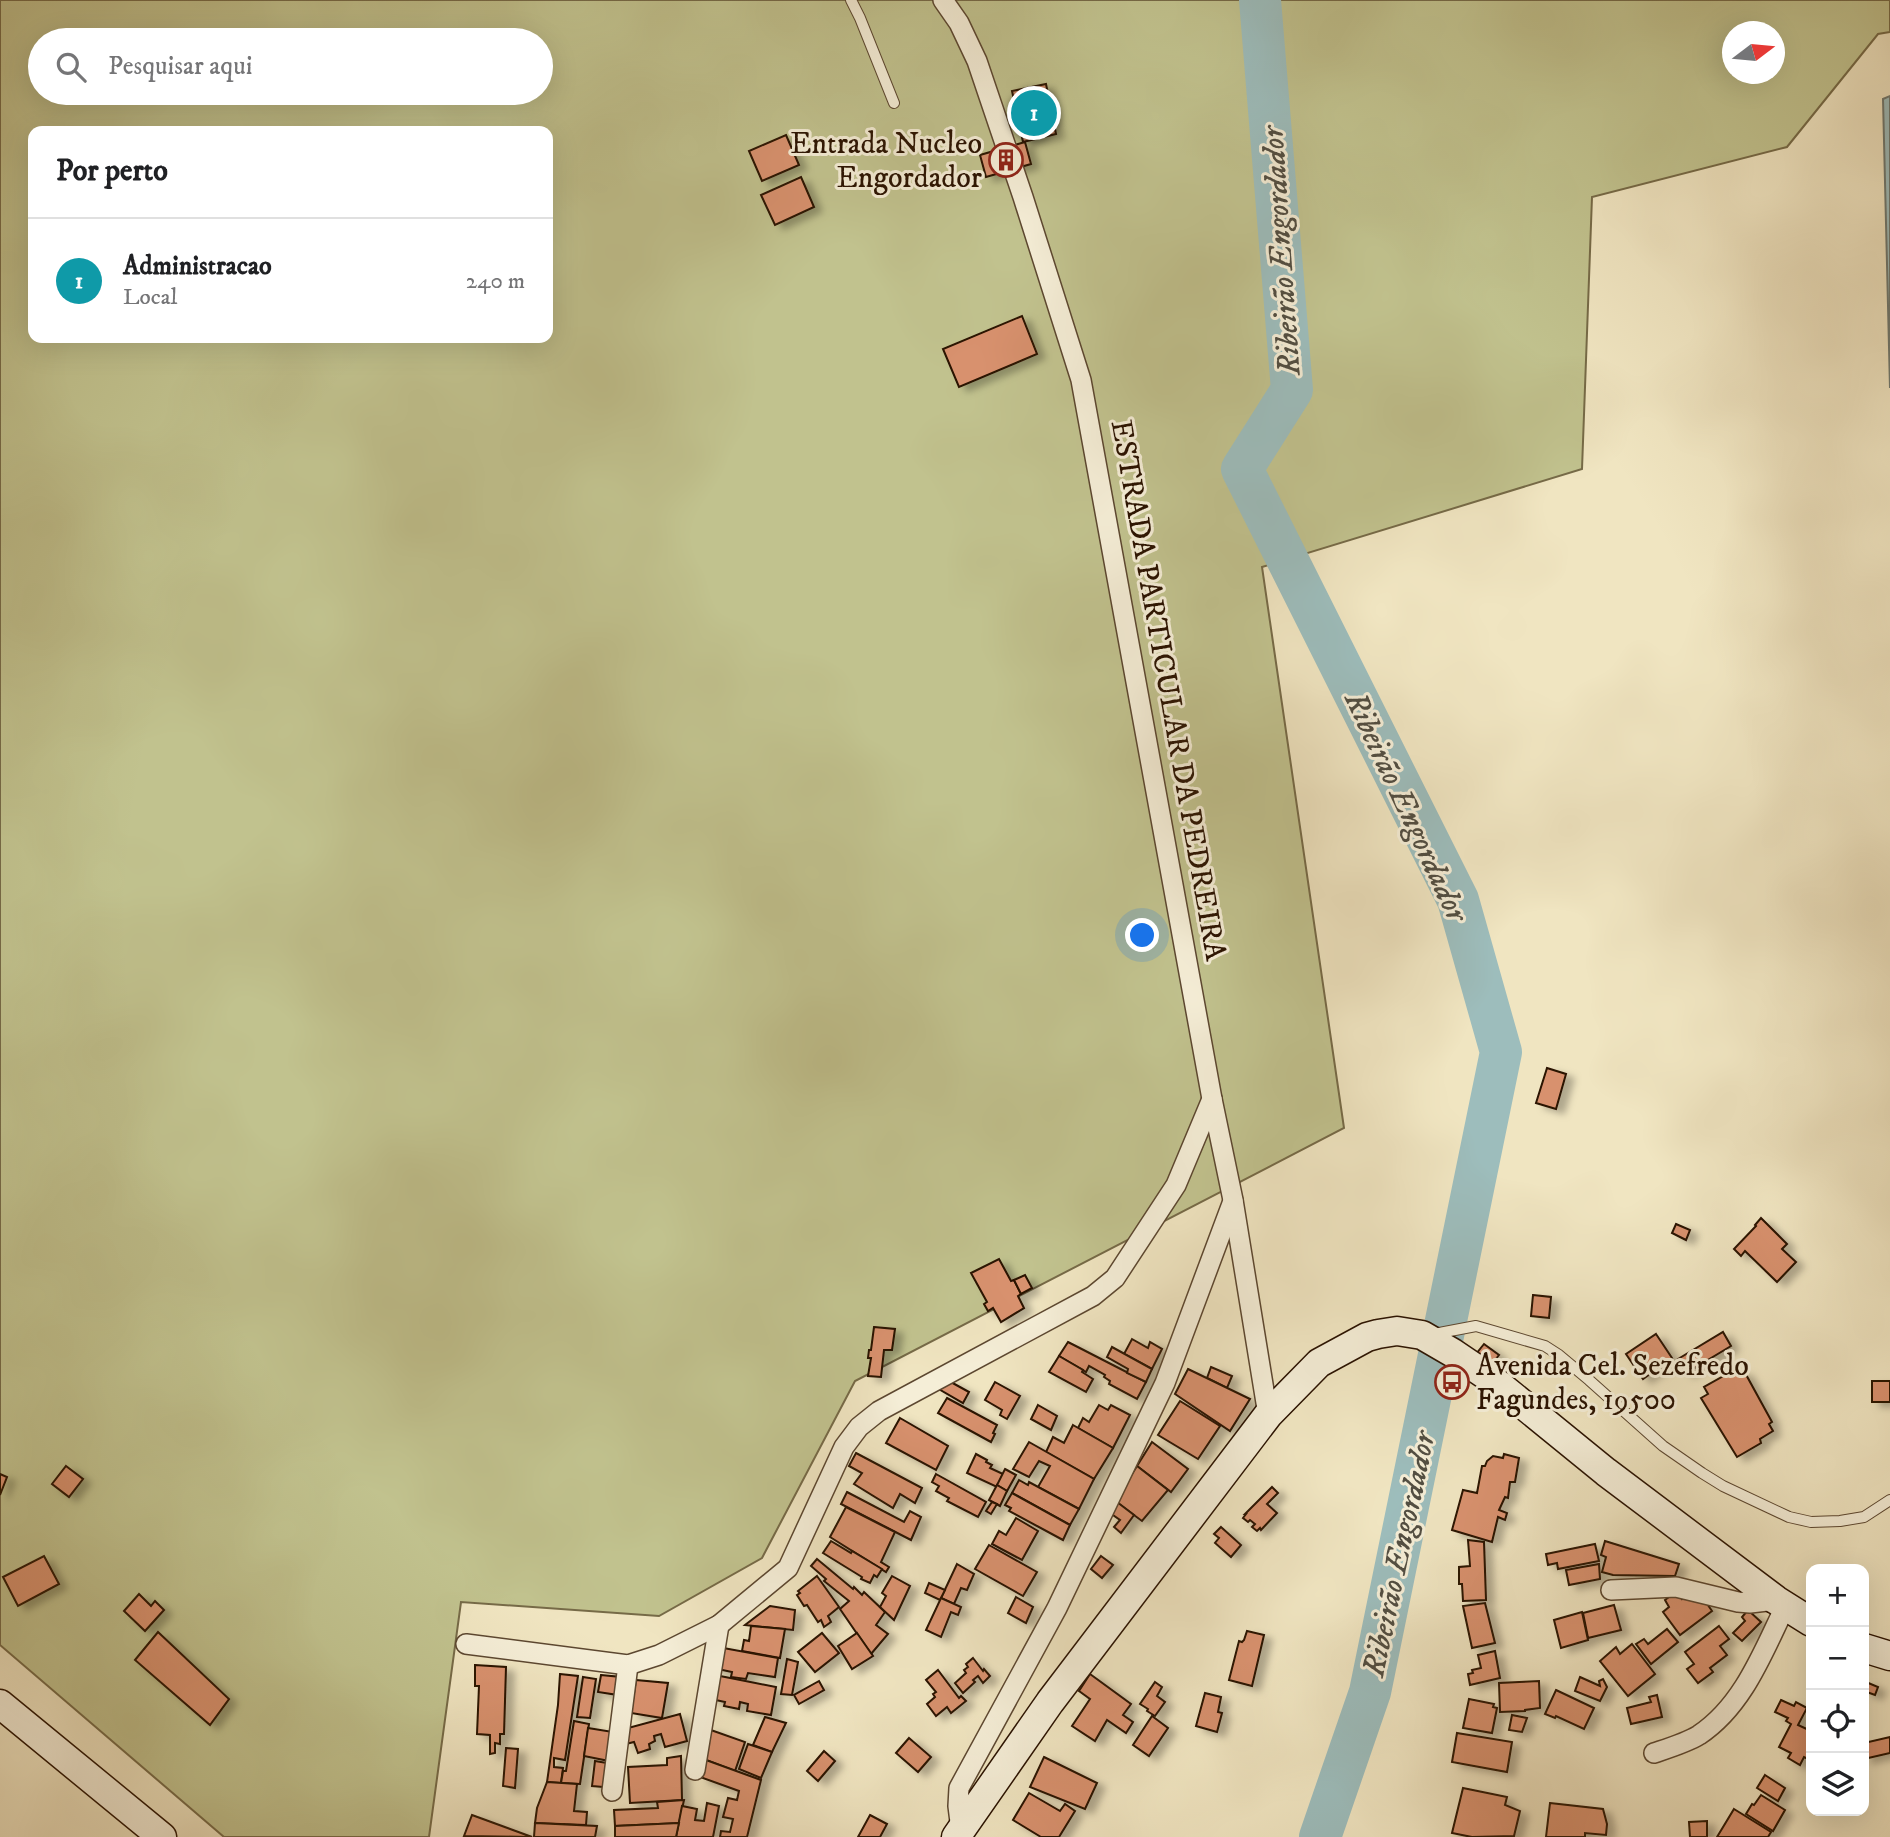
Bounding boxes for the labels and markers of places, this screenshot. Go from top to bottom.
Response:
pin: 1 [1011,87,1057,139]
place label: Entrada Nucleo Engordador [790,126,982,197]
building icon: Entrada Nucleo Engordador [987,141,1025,179]
place label: Avenida Cel. Sezefredo Fagundes, 19500 [1476,1348,1749,1419]
bus stop icon: Avenida Cel. Sezefredo Fagundes, 19500 [1433,1363,1471,1401]

